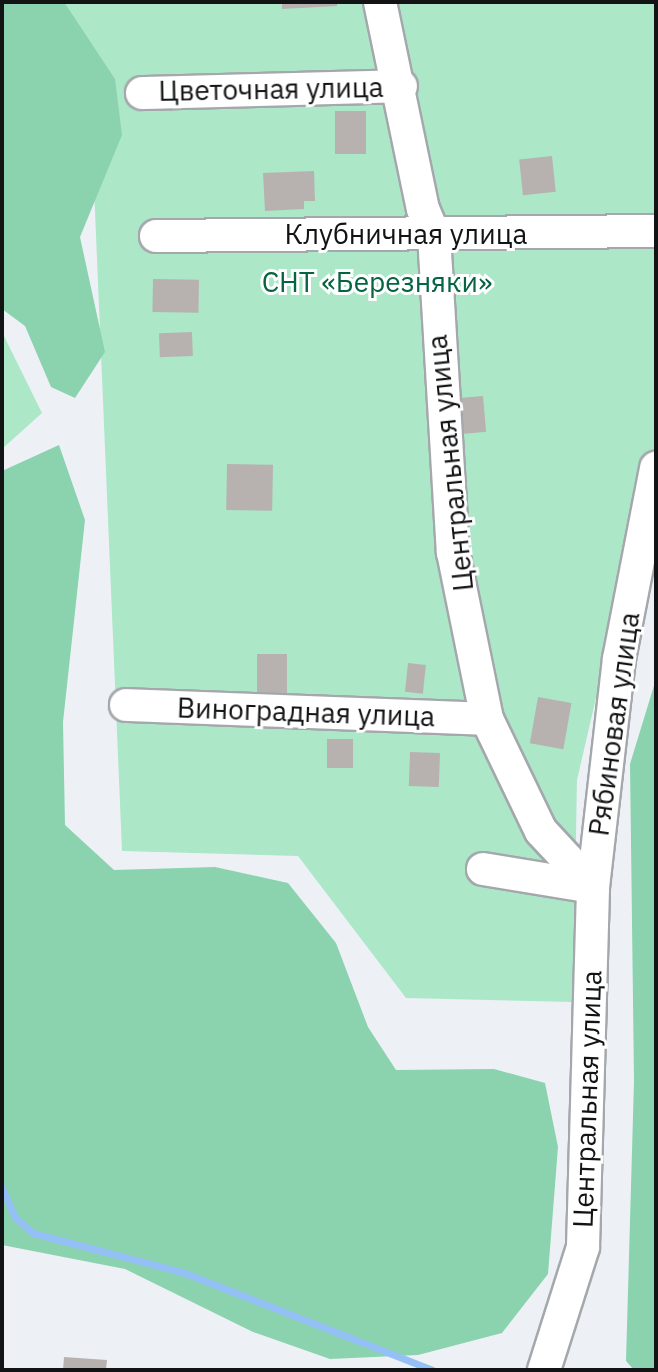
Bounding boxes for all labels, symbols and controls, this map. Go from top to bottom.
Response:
street label: Цветочная улица [158,70,384,108]
street label: Клубничная улица [285,217,527,251]
park label: СНТ «Березняки» [262,265,492,299]
street label: Центральная улица [420,333,480,593]
street label: Рябиновая улица [582,610,646,838]
street label: Виноградная улица [176,691,436,733]
street label: Центральная улица [566,970,608,1228]

